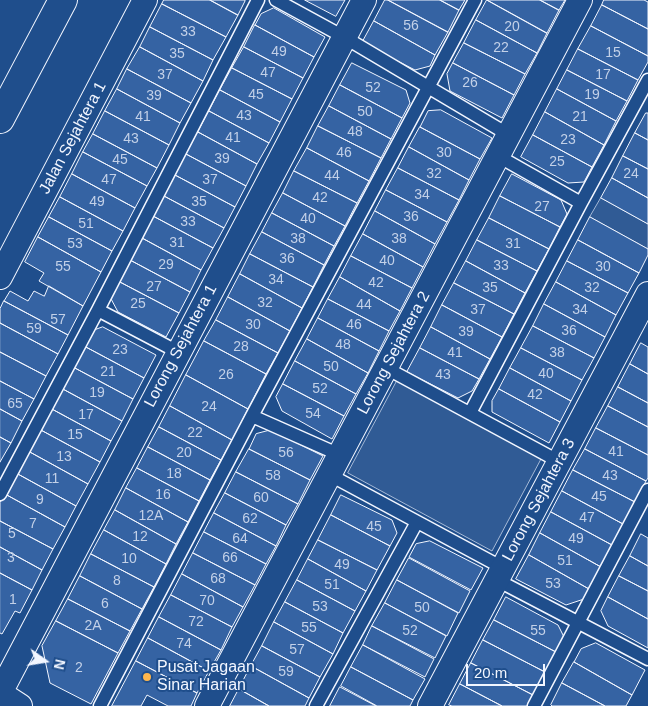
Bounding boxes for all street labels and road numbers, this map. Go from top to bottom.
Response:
street label: Jalan Sejahtera 1 [35,79,111,197]
street label: Lorong Sejahtera 1 [141,281,221,411]
street label: Lorong Sejahtera 2 [354,288,434,418]
street label: Lorong Sejahtera 3 [499,435,579,565]

